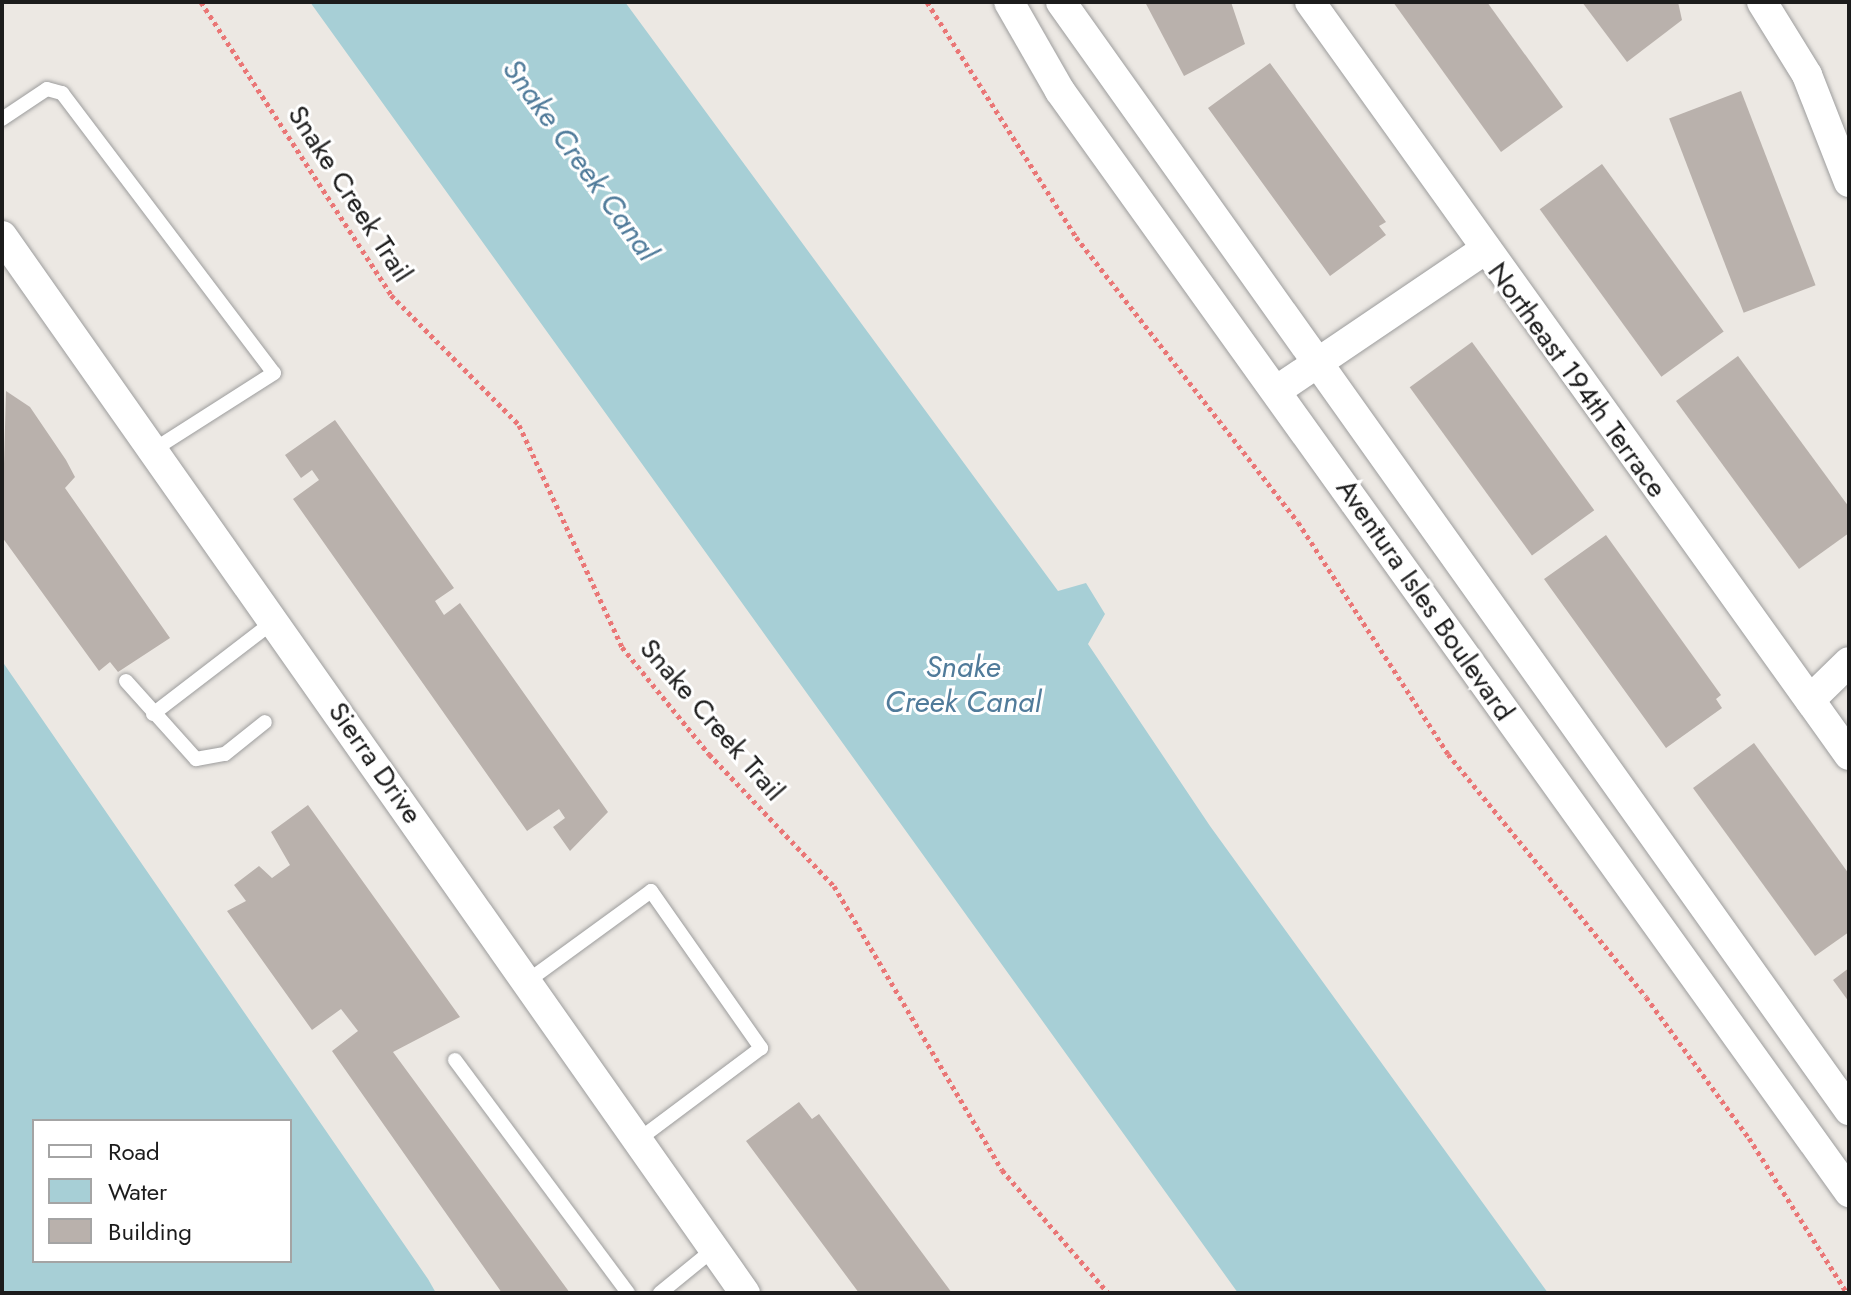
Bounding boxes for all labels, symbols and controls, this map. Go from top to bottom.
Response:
water label: Snake Creek Canal [495,52,665,268]
street label: Snake Creek Trail [280,99,420,289]
street label: Northeast 194th Terrace [1480,256,1674,504]
street label: Aventura Isles Boulevard [1329,473,1521,727]
street label: Snake Creek Trail [632,632,792,808]
water label: Snake Creek Canal [885,649,1041,720]
street label: Sierra Drive [321,696,429,830]
legend [32,1119,292,1263]
text: Road [108,1134,160,1169]
text: Water [108,1174,167,1209]
text: Building [108,1214,192,1249]

